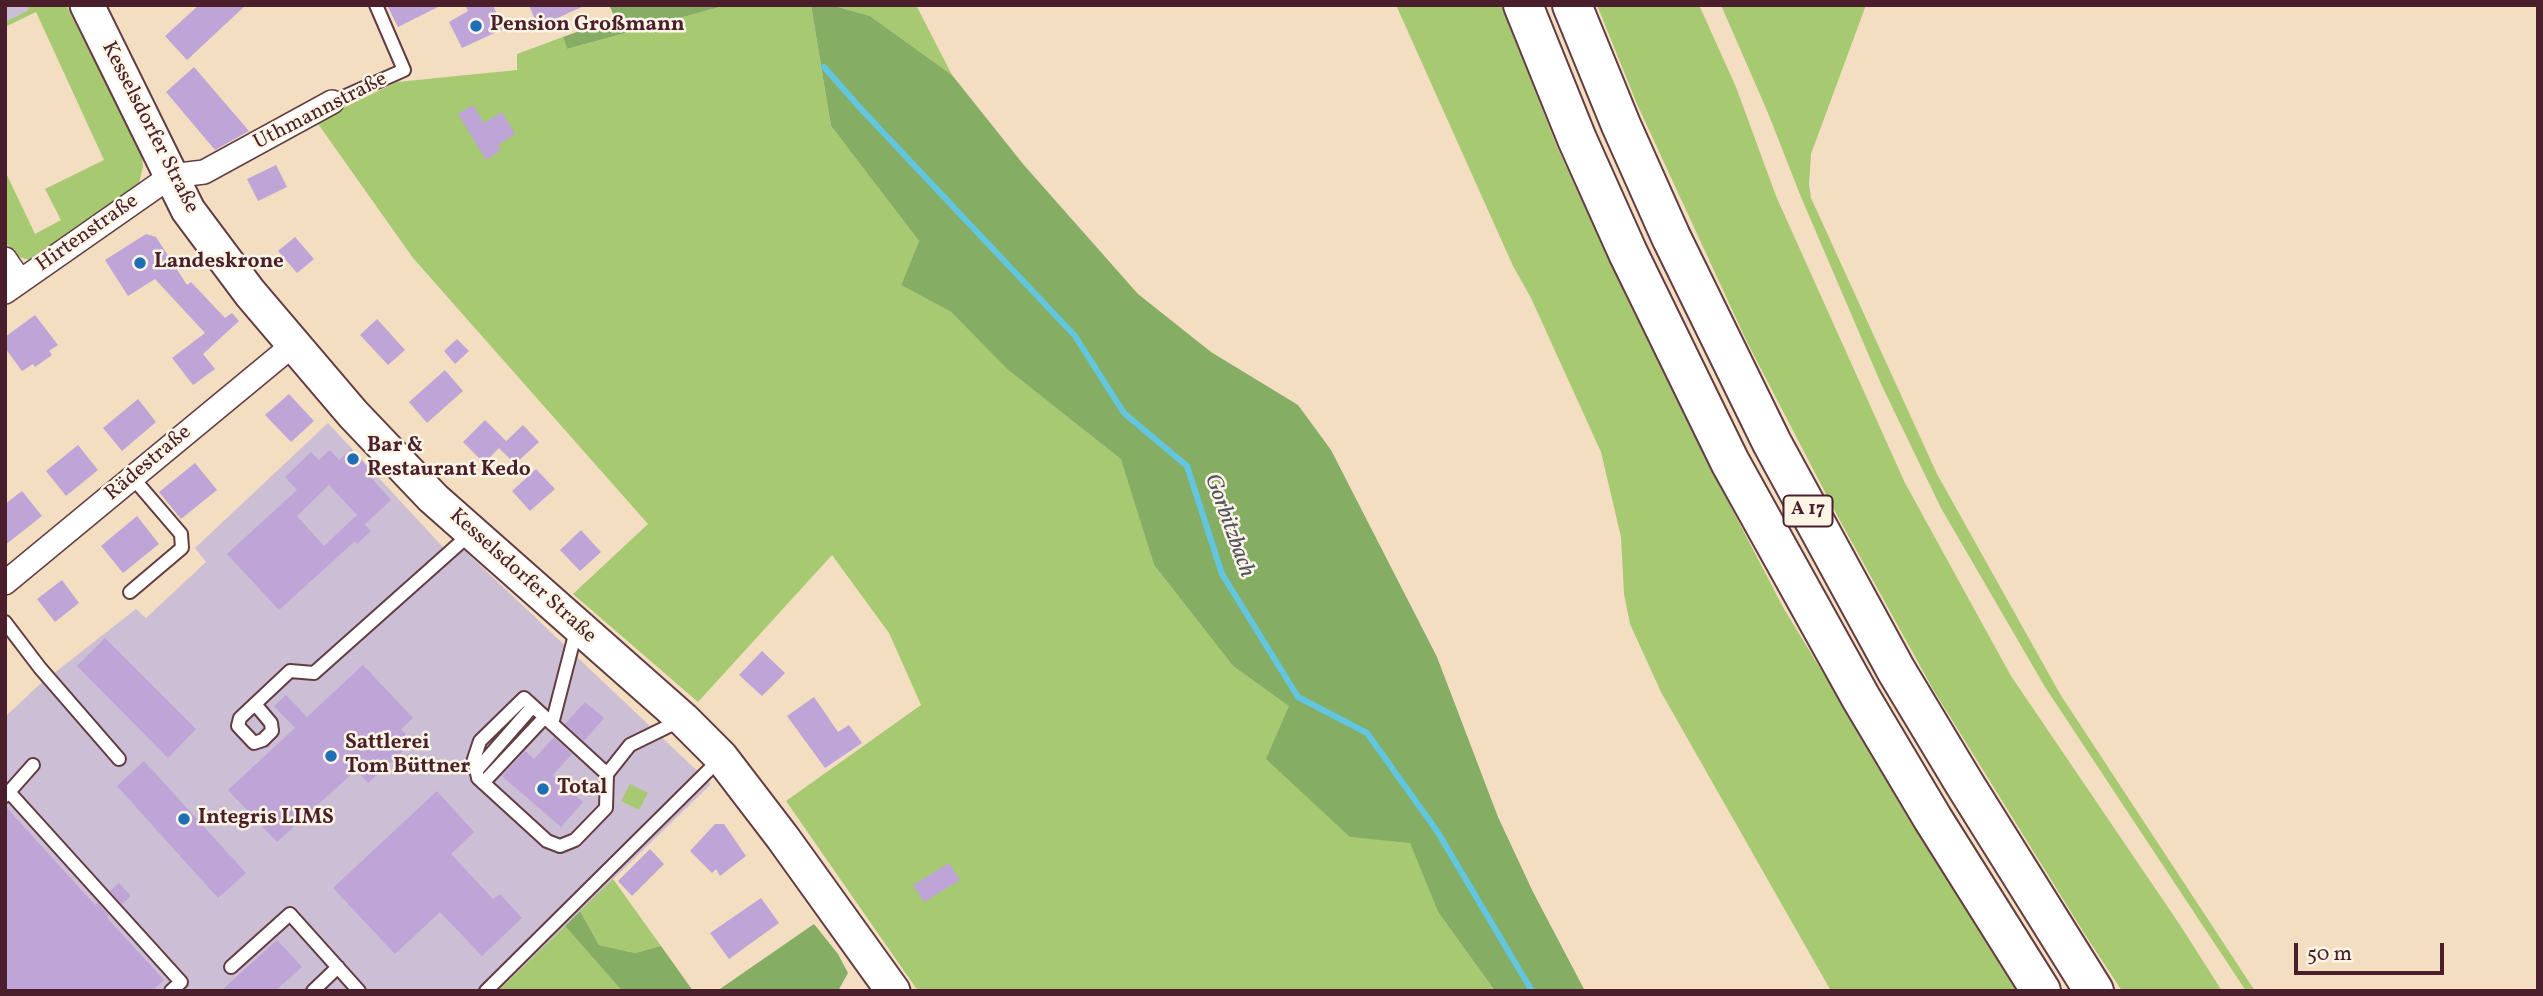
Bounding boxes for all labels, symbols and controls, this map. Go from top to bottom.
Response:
place label: Pension Großmann [490,13,685,39]
marker: Pension Großmann [468,18,484,34]
street label: Kesselsdorfer Straße [95,38,203,218]
street label: Uthmannstraße [250,68,392,156]
street label: Hirtenstraße [32,190,144,278]
place label: Landeskrone [154,250,284,276]
marker: Landeskrone [132,255,148,271]
street label: Rädestraße [101,421,197,507]
place label: Bar & Restaurant Kedo [367,434,531,484]
marker: Bar & Restaurant Kedo [345,451,361,467]
water label: Gorbitzbach [1197,471,1259,581]
road number: A 17 [1784,496,1832,526]
street label: Kesselsdorfer Straße [443,504,601,650]
place label: Sattlerei Tom Büttner [345,731,470,781]
marker: Sattlerei Tom Büttner [323,748,339,764]
place label: Total [557,776,607,802]
marker: Total [535,781,551,797]
place label: Integris LIMS [198,806,334,832]
marker: Integris LIMS [176,811,192,827]
scale bar [2298,930,2448,974]
text: 50 m [2307,940,2352,969]

